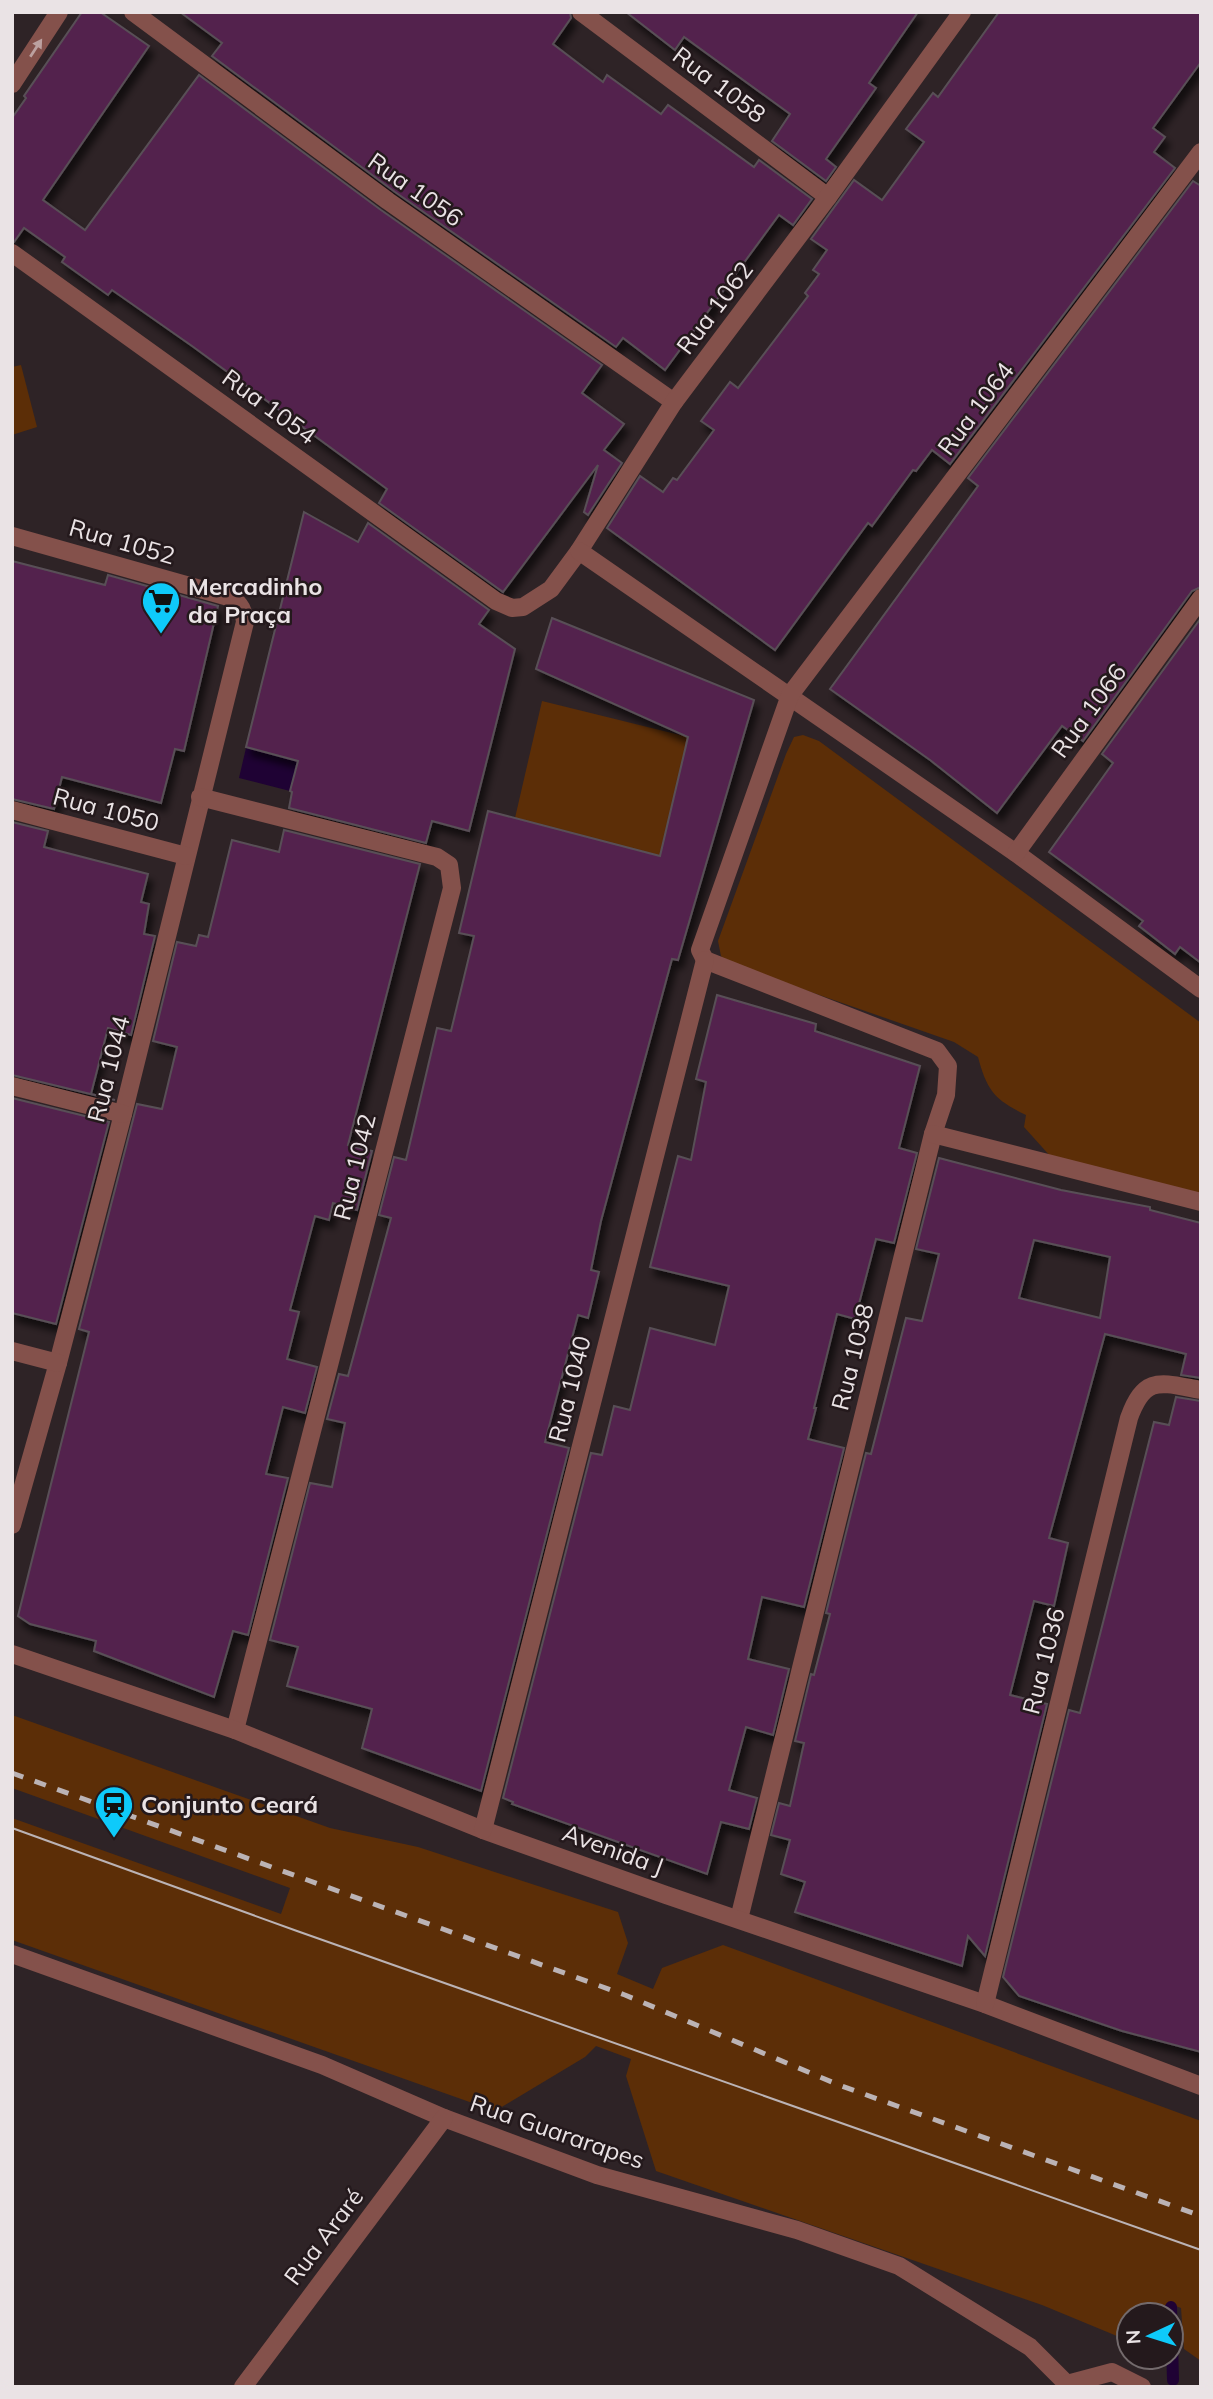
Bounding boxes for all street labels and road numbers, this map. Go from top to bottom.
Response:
street label: Rua 1058 [667,40,772,129]
street label: Rua 1056 [362,146,469,233]
street label: Rua 1062 [670,255,759,360]
street label: Rua 1064 [931,356,1020,461]
street label: Rua 1054 [217,362,322,450]
street label: Rua 1052 [66,512,179,570]
street label: Rua 1066 [1044,658,1132,763]
street label: Rua 1050 [50,780,163,838]
street label: Rua 1044 [80,1012,136,1125]
street label: Rua 1042 [326,1110,382,1223]
street label: Rua 1038 [824,1300,880,1413]
street label: Rua 1040 [541,1332,597,1445]
street label: Rua 1036 [1015,1604,1071,1717]
street label: Avenida J [559,1817,668,1881]
street label: Rua Guararapes [466,2087,648,2175]
street label: Rua Araré [277,2182,369,2291]

